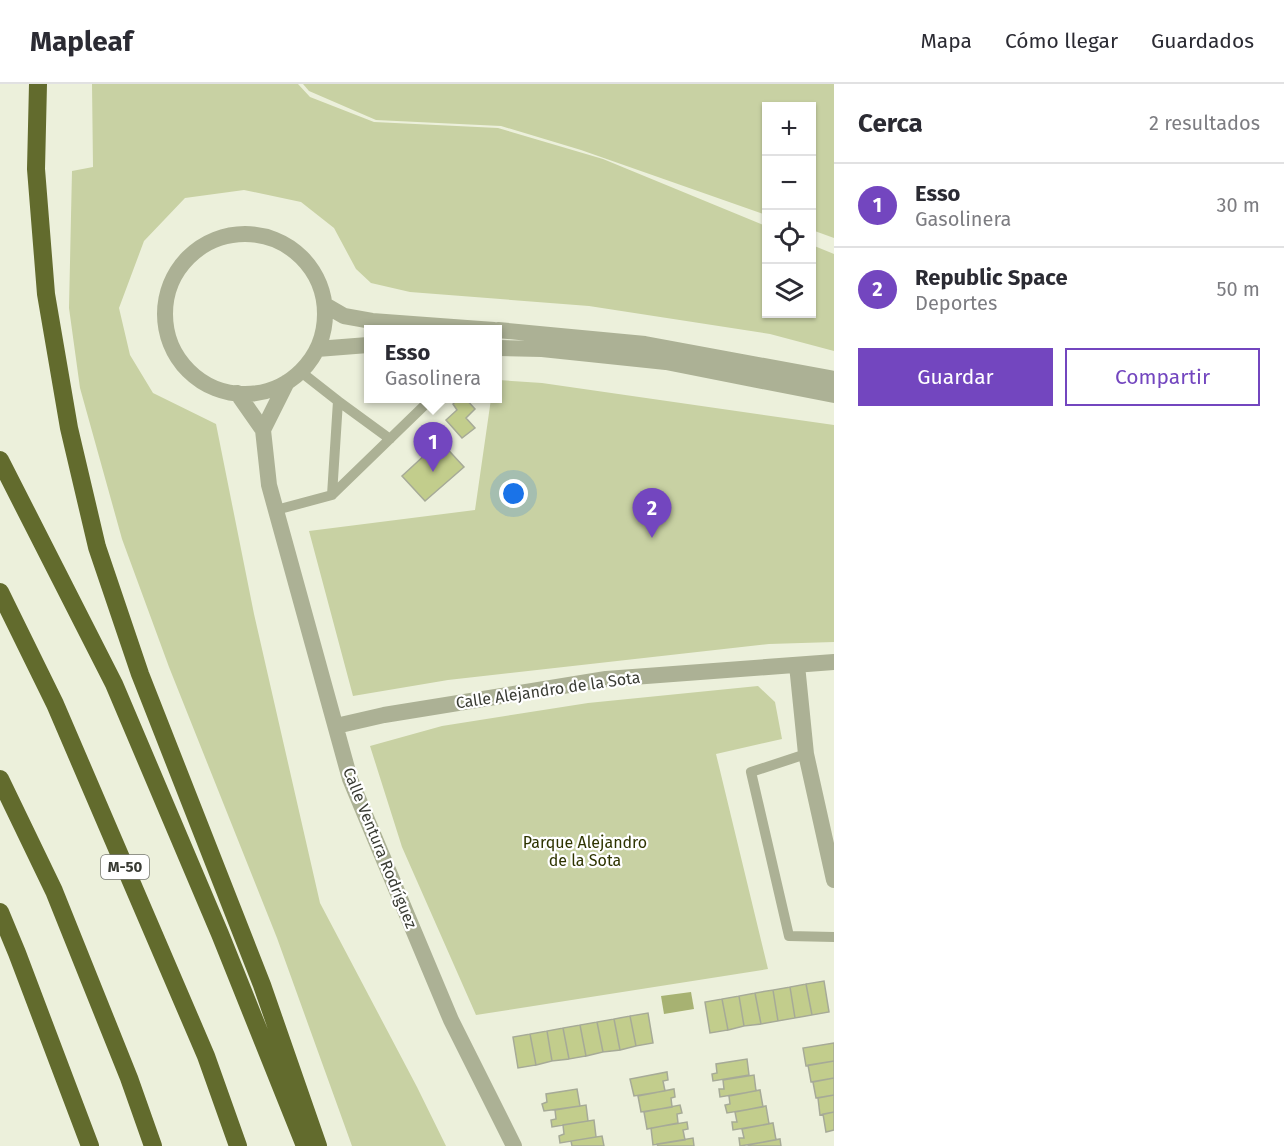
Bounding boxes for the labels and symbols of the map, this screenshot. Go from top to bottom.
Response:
pin: 1 [414,422,452,472]
your location [499,479,528,508]
pin: 2 [632,488,672,538]
street label: Calle Alejandro de la Sota [455,668,641,712]
street label: Calle Ventura Rodríguez [339,765,421,931]
park label: Parque Alejandro de la Sota [523,833,647,870]
road number: M-50 [101,855,149,879]

